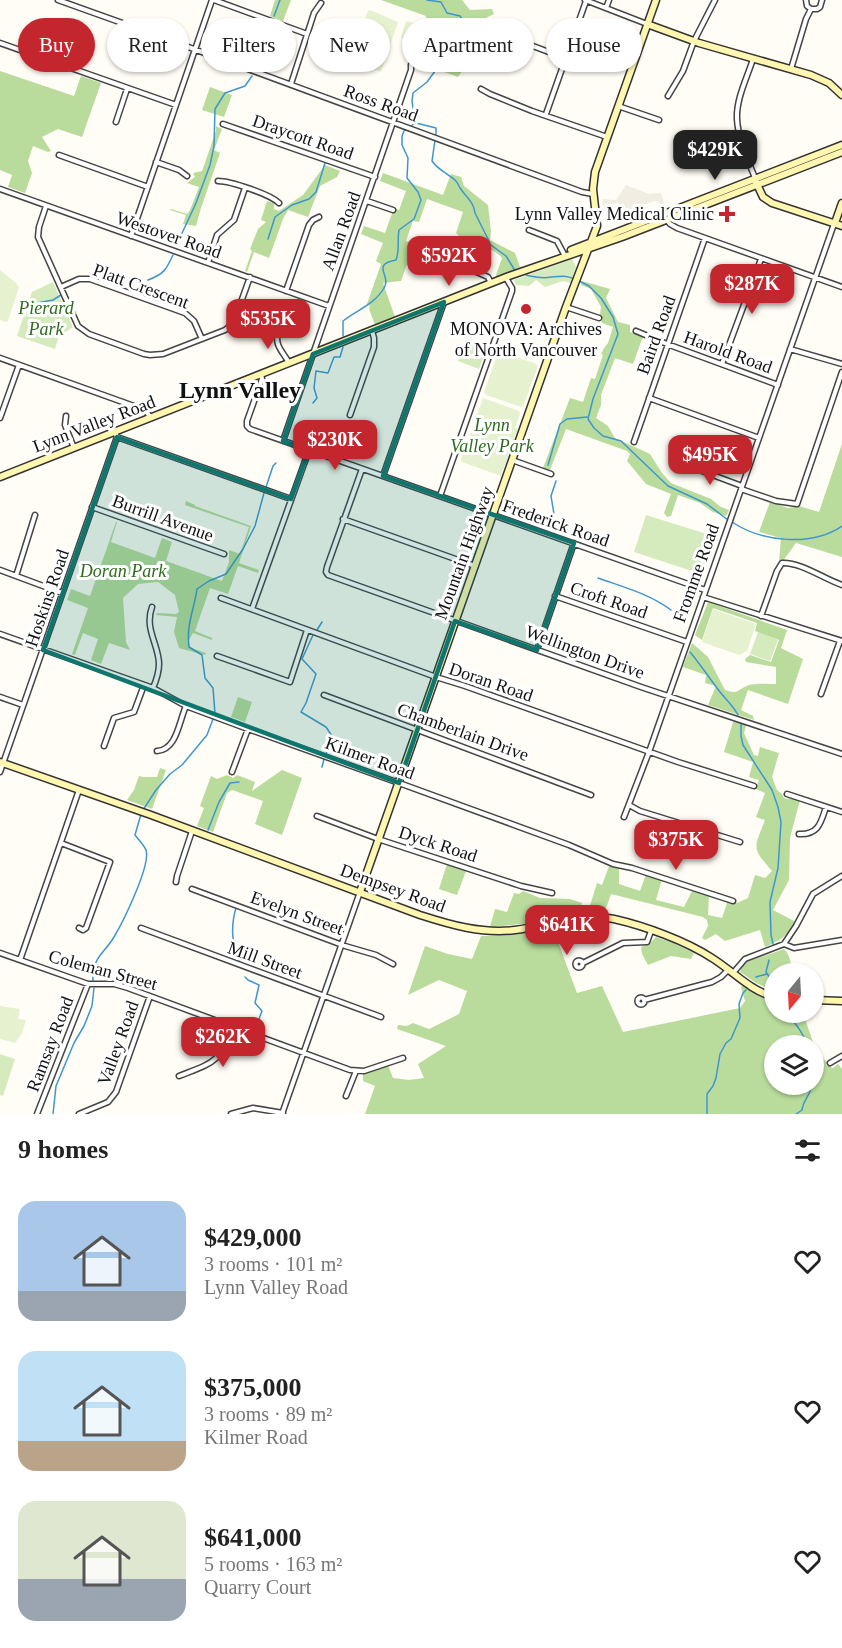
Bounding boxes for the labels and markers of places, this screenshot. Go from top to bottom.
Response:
pin: $429K [673,130,757,181]
place label: Lynn Valley Medical Clinic [515,204,714,224]
marker: Lynn Valley Medical Clinic [718,205,736,223]
pin: $592K [407,236,491,287]
pin: $287K [710,264,794,315]
pin: $535K [226,299,310,350]
marker: MONOVA: Archives of North Vancouver [519,302,533,316]
place label: MONOVA: Archives of North Vancouver [450,319,602,360]
pin: $230K [293,420,377,471]
pin: $495K [668,435,752,486]
pin: $375K [634,820,718,871]
pin: $641K [525,905,609,956]
pin: $262K [181,1017,265,1068]

